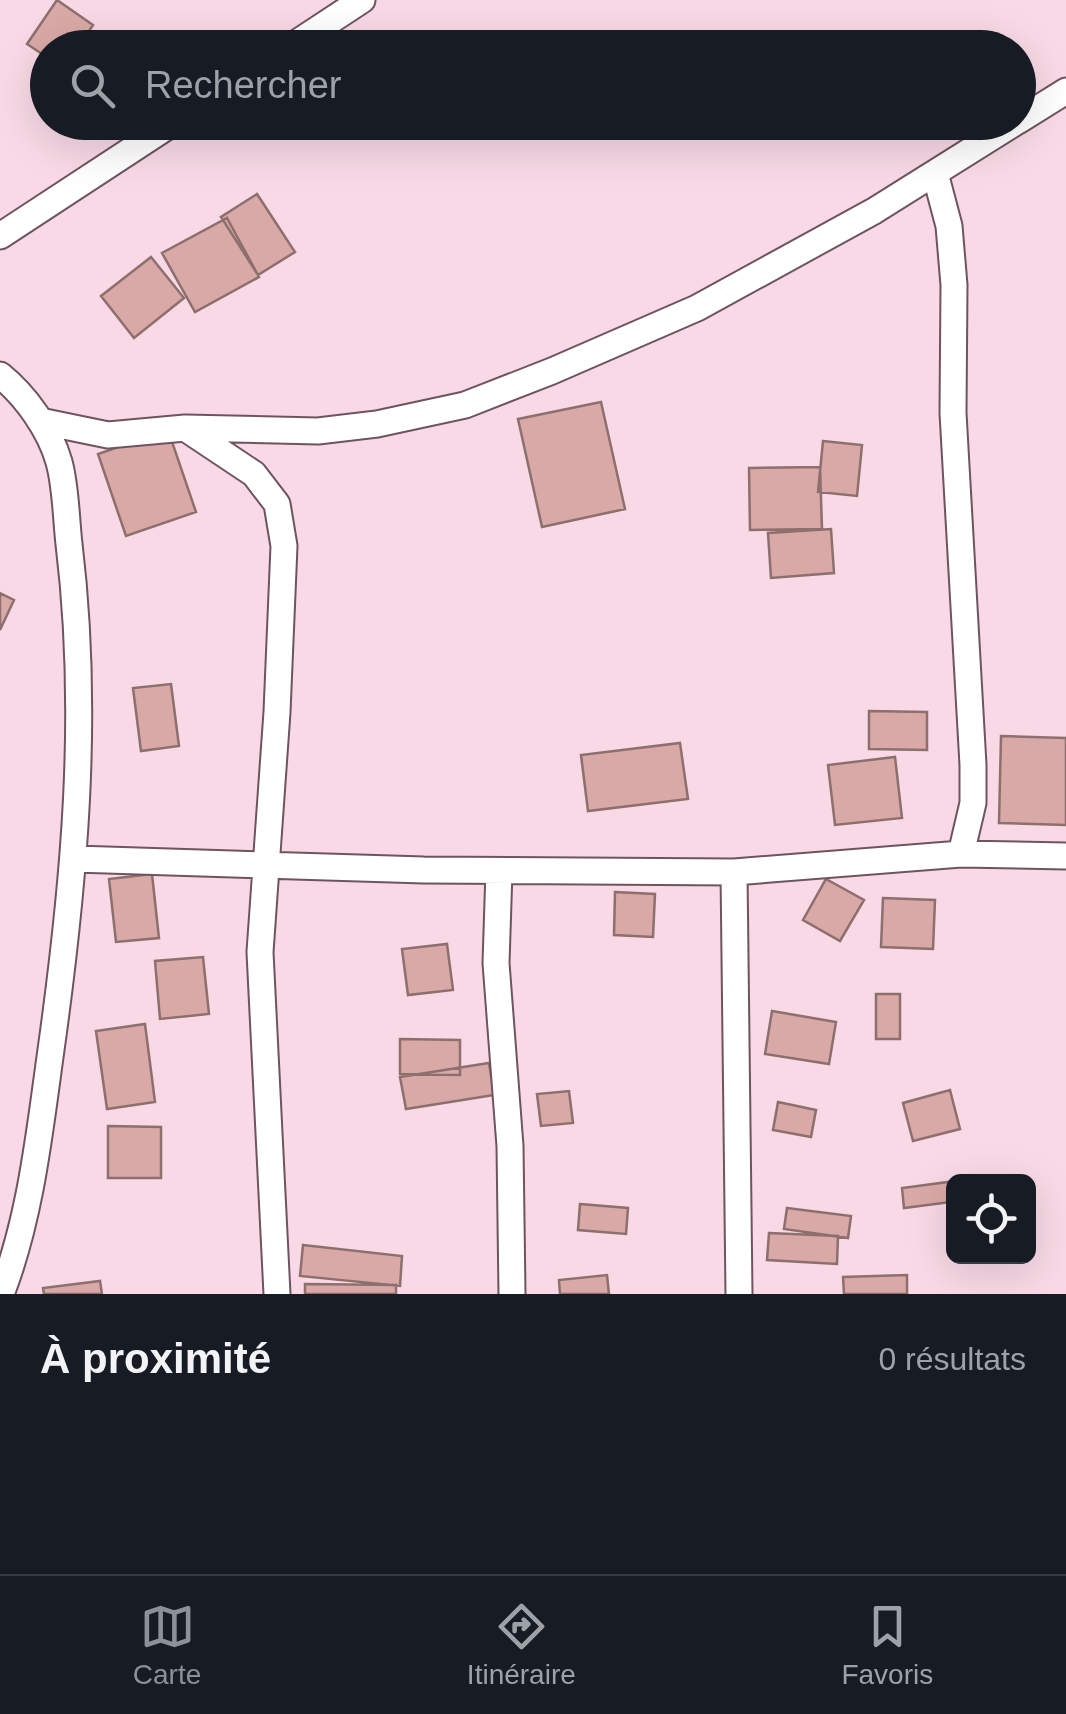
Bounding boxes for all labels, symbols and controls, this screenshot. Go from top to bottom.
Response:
search box [30,30,1036,140]
icon: search [65,58,120,113]
text: Rechercher [145,64,341,106]
map controls [946,1174,1036,1264]
button: locate [946,1174,1036,1264]
text: À proximité [40,1335,271,1382]
text: 0 résultats [878,1341,1026,1377]
tab: Carte [133,1599,201,1691]
tab: Itinéraire [467,1599,576,1691]
tab: Favoris [841,1599,933,1691]

